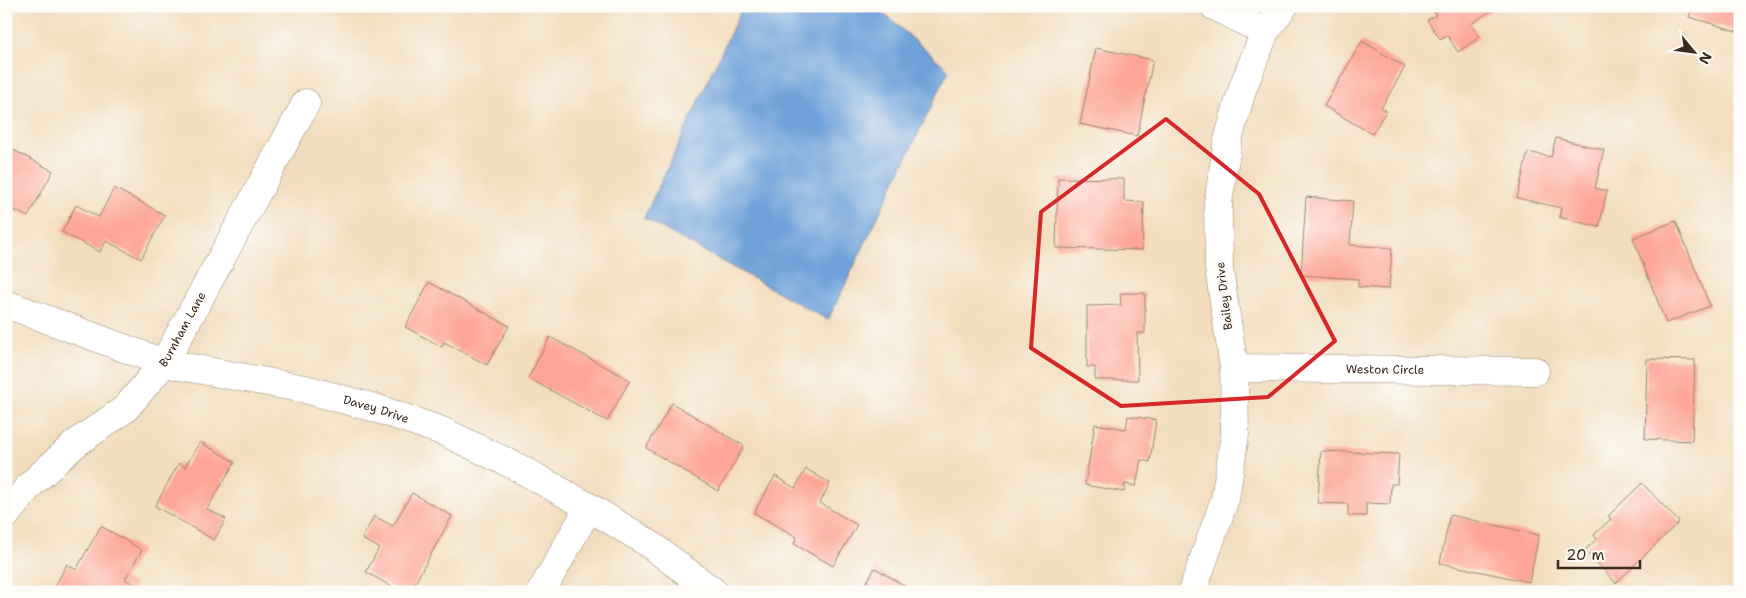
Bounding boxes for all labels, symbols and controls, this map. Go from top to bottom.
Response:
north arrow [1668,28,1718,78]
text: N [1695,49,1716,68]
street label: Bailey Drive [1212,261,1236,331]
street label: Burnham Lane [156,289,210,371]
street label: Weston Circle [1346,361,1425,378]
street label: Davey Drive [341,392,411,427]
scale bar [1558,538,1641,570]
text: 20 m [1566,545,1605,565]

